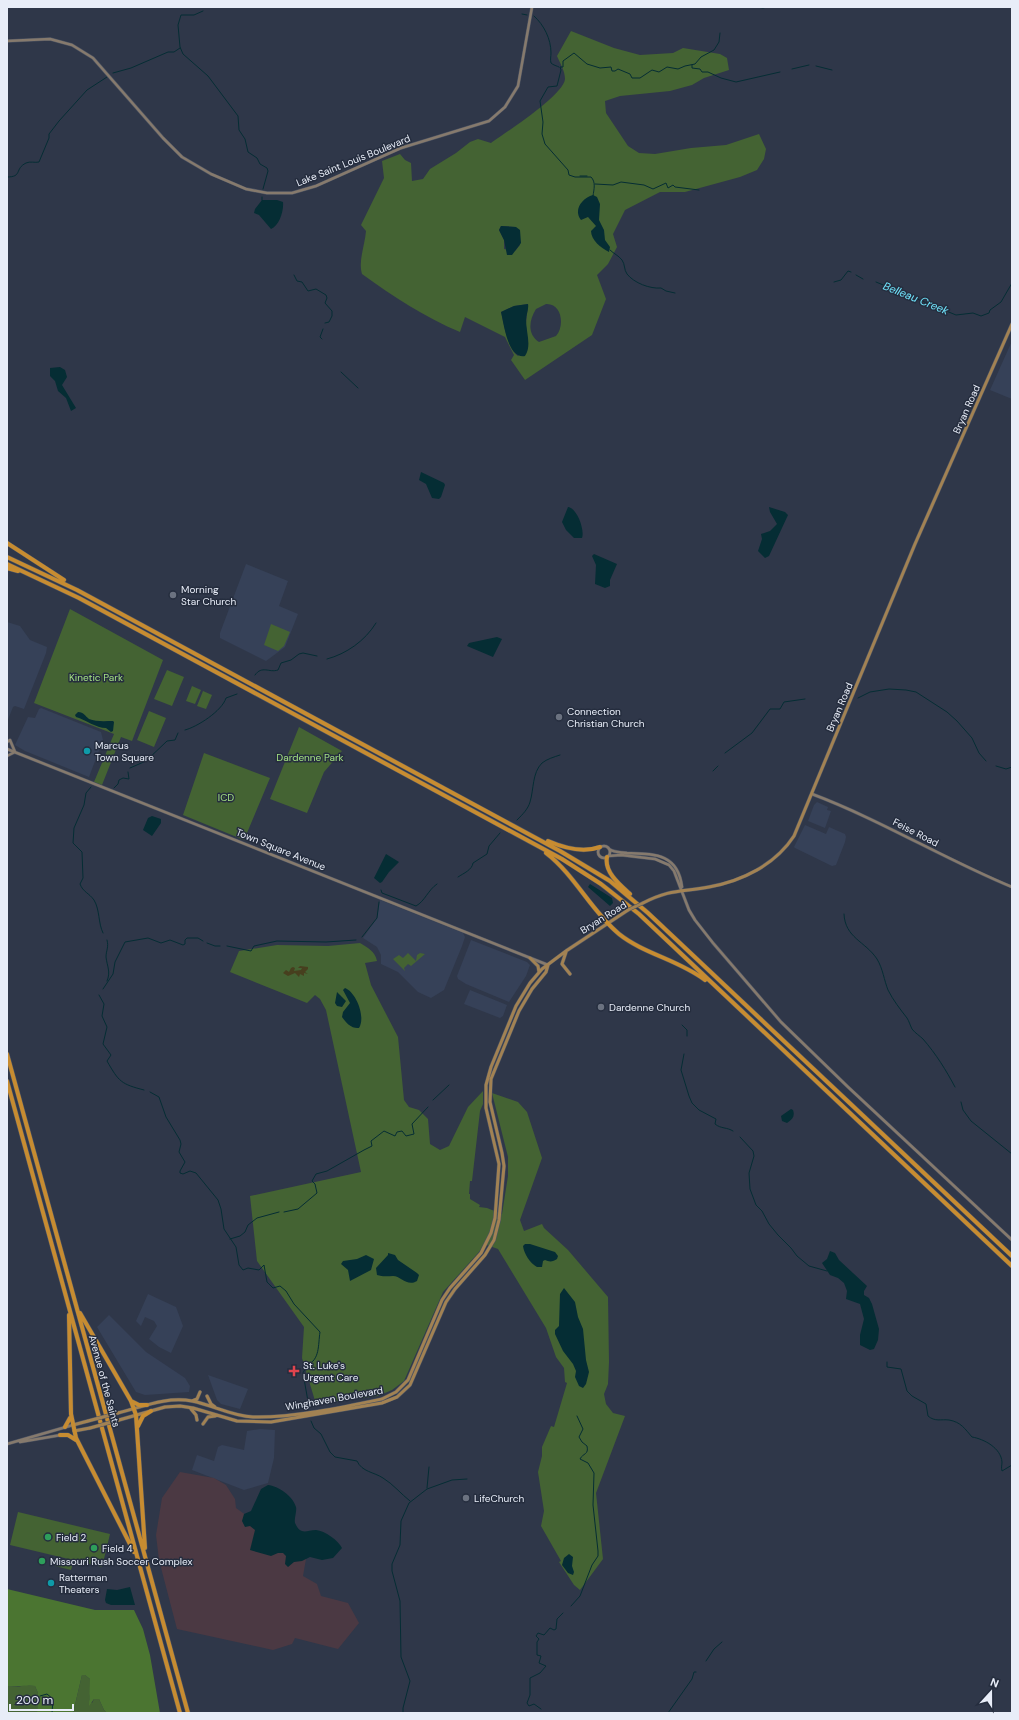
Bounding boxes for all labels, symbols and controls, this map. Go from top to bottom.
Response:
street label: Lake Saint Louis Boulevard [294,132,412,189]
water label: Belleau Creek [881,278,951,318]
street label: Bryan Road [950,383,983,436]
place label: Morning Star Church [181,583,236,608]
marker: Morning Star Church [168,590,178,600]
park label: Kinetic Park [69,671,123,684]
street label: Bryan Road [823,681,856,734]
place label: Connection Christian Church [567,705,645,730]
marker: Connection Christian Church [554,712,564,722]
place label: Marcus Town Square [95,739,154,764]
marker: Marcus Town Square [82,746,92,756]
park label: Dardenne Park [276,751,344,764]
park label: ICD [218,791,234,804]
street label: Feise Road [891,815,941,850]
street label: Town Square Avenue [234,826,328,874]
street label: Bryan Road [578,898,629,937]
place label: Dardenne Church [609,1001,690,1014]
marker: Dardenne Church [596,1002,606,1012]
street label: Avenue of the Saints [86,1334,123,1429]
place label: St. Luke's Urgent Care [303,1359,359,1384]
marker: St. Luke's Urgent Care [288,1365,300,1377]
street label: Winghaven Boulevard [284,1383,384,1414]
place label: LifeChurch [474,1492,524,1505]
marker: LifeChurch [461,1493,471,1503]
place label: Field 2 [56,1531,87,1544]
marker: Field 2 [43,1532,53,1542]
place label: Field 4 [102,1542,133,1555]
marker: Field 4 [89,1543,99,1553]
place label: Missouri Rush Soccer Complex [50,1555,193,1568]
marker: Missouri Rush Soccer Complex [37,1556,47,1566]
place label: Ratterman Theaters [59,1571,108,1596]
marker: Ratterman Theaters [46,1578,56,1588]
north arrow [971,1672,1011,1712]
text: N [988,1675,1001,1691]
scale bar [10,1686,73,1712]
text: 200 m [16,1692,53,1708]

